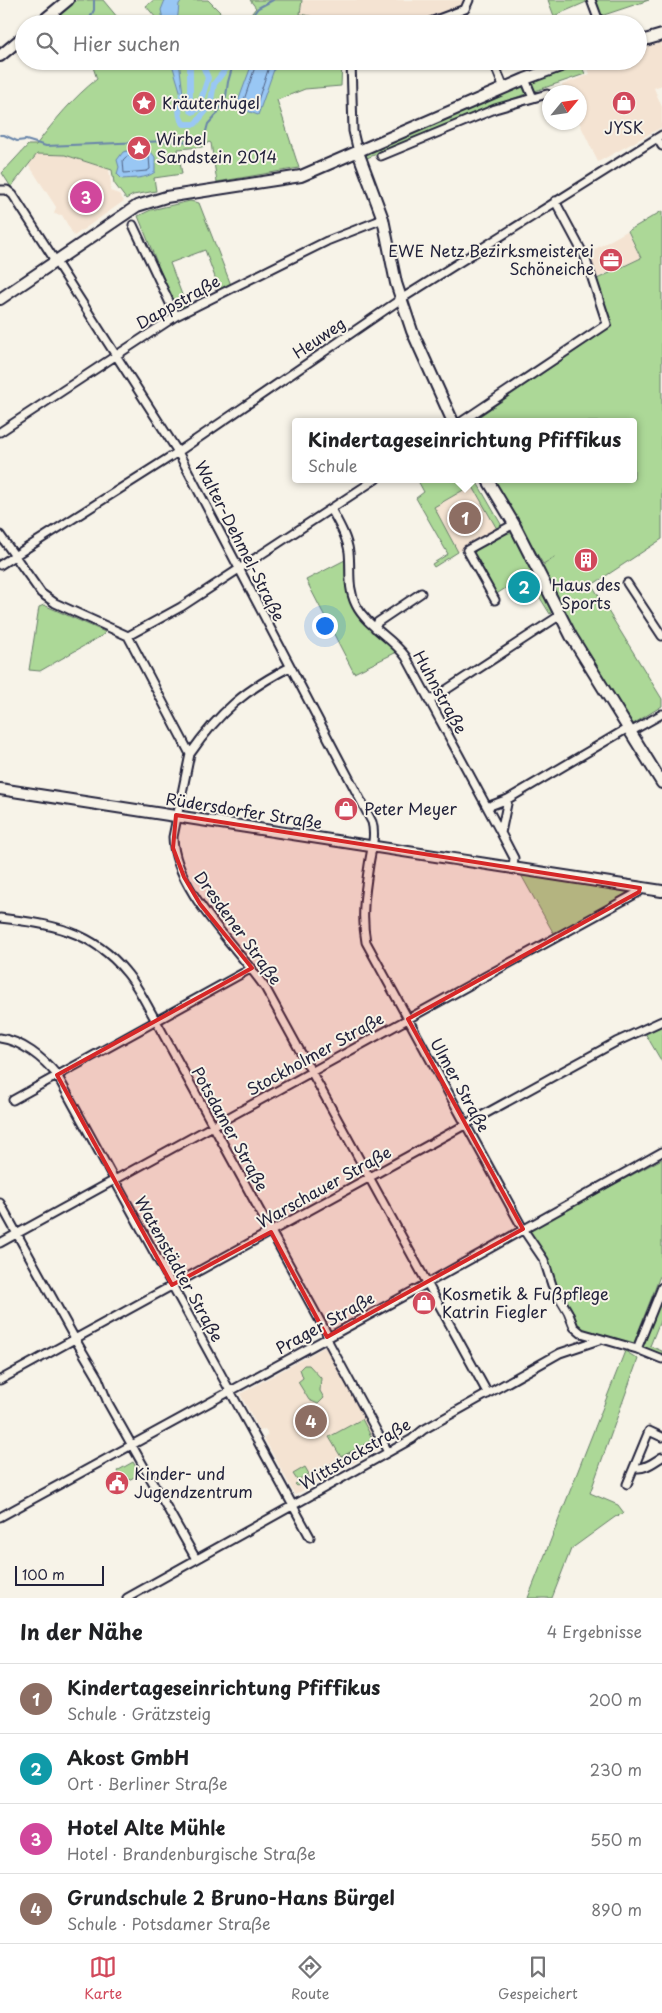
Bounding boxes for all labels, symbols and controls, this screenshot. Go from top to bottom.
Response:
search box [15,15,647,70]
icon: search [33,29,61,57]
text: Hier suchen [73,29,180,57]
north arrow [542,85,587,130]
place icon: Kräuterhügel [131,90,157,116]
place label: Kräuterhügel [162,90,260,114]
shop icon: JYSK [611,90,637,116]
place label: JYSK [604,115,644,139]
place label: Wirbel Sandstein 2014 [156,126,277,168]
place icon: Wirbel Sandstein 2014 [126,135,152,161]
pin: 3 [70,178,102,216]
place label: EWE Netz Bezirksmeisterei Schöneiche [388,238,594,280]
office icon: EWE Netz Bezirksmeisterei Schöneiche [598,247,624,273]
street label: Dappstraße [131,268,224,334]
street label: Heuweg [287,311,350,364]
popup [292,418,637,483]
text: Kindertageseinrichtung Pfiffikus [308,425,621,453]
text: Schule [308,453,357,477]
street label: Walter-Dehmel-Straße [190,456,292,625]
pin: 1 [449,499,481,537]
building icon: Haus des Sports [573,547,599,573]
pin: 2 [508,568,540,606]
place label: Haus des Sports [551,572,621,614]
your location [312,613,338,639]
street label: Huhnstraße [408,645,474,738]
street label: Rüdersdorfer Straße [164,786,324,834]
shop icon: Peter Meyer [333,796,359,822]
place label: Peter Meyer [364,796,458,820]
street label: Dresdener Straße [189,866,288,989]
street label: Stockholmer Straße [242,1005,387,1101]
street label: Ulmer Straße [425,1033,497,1136]
street label: Potsdamer Straße [187,1062,275,1195]
street label: Warschauer Straße [252,1139,395,1233]
street label: Watenstädter Straße [130,1191,230,1346]
place label: Kosmetik & Fußpflege Katrin Fiegler [442,1281,609,1323]
street label: Prager Straße [271,1285,378,1359]
shop icon: Kosmetik & Fußpflege Katrin Fiegler [411,1290,437,1316]
pin: 4 [295,1402,327,1440]
street label: Wittstockstraße [294,1412,415,1495]
place label: Kinder- und Jugendzentrum [134,1461,253,1503]
public building icon: Kinder- und Jugendzentrum [104,1470,130,1496]
scale bar [15,1563,104,1586]
text: 100 m [22,1564,65,1585]
text: In der Nähe [20,1615,142,1647]
text: 4 Ergebnisse [547,1619,642,1643]
text: Kindertageseinrichtung Pfiffikus [67,1673,380,1701]
text: 1 [32,1687,40,1711]
text: 200 m [589,1687,642,1711]
text: Schule · Grätzsteig [67,1701,211,1725]
text: Akost GmbH [67,1743,189,1771]
text: 2 [30,1757,42,1781]
text: 230 m [590,1757,642,1781]
text: Ort · Berliner Straße [67,1771,227,1795]
text: Hotel Alte Mühle [67,1813,226,1841]
text: 3 [31,1827,41,1851]
text: 550 m [590,1827,642,1851]
text: Hotel · Brandenburgische Straße [67,1841,316,1865]
text: Grundschule 2 Bruno-Hans Bürgel [67,1883,395,1911]
text: 4 [31,1897,41,1921]
text: 890 m [591,1897,642,1921]
text: Schule · Potsdamer Straße [67,1911,271,1935]
tab: Karte [84,1953,122,2004]
tab: Route [291,1953,329,2004]
tab: Gespeichert [498,1953,578,2004]

